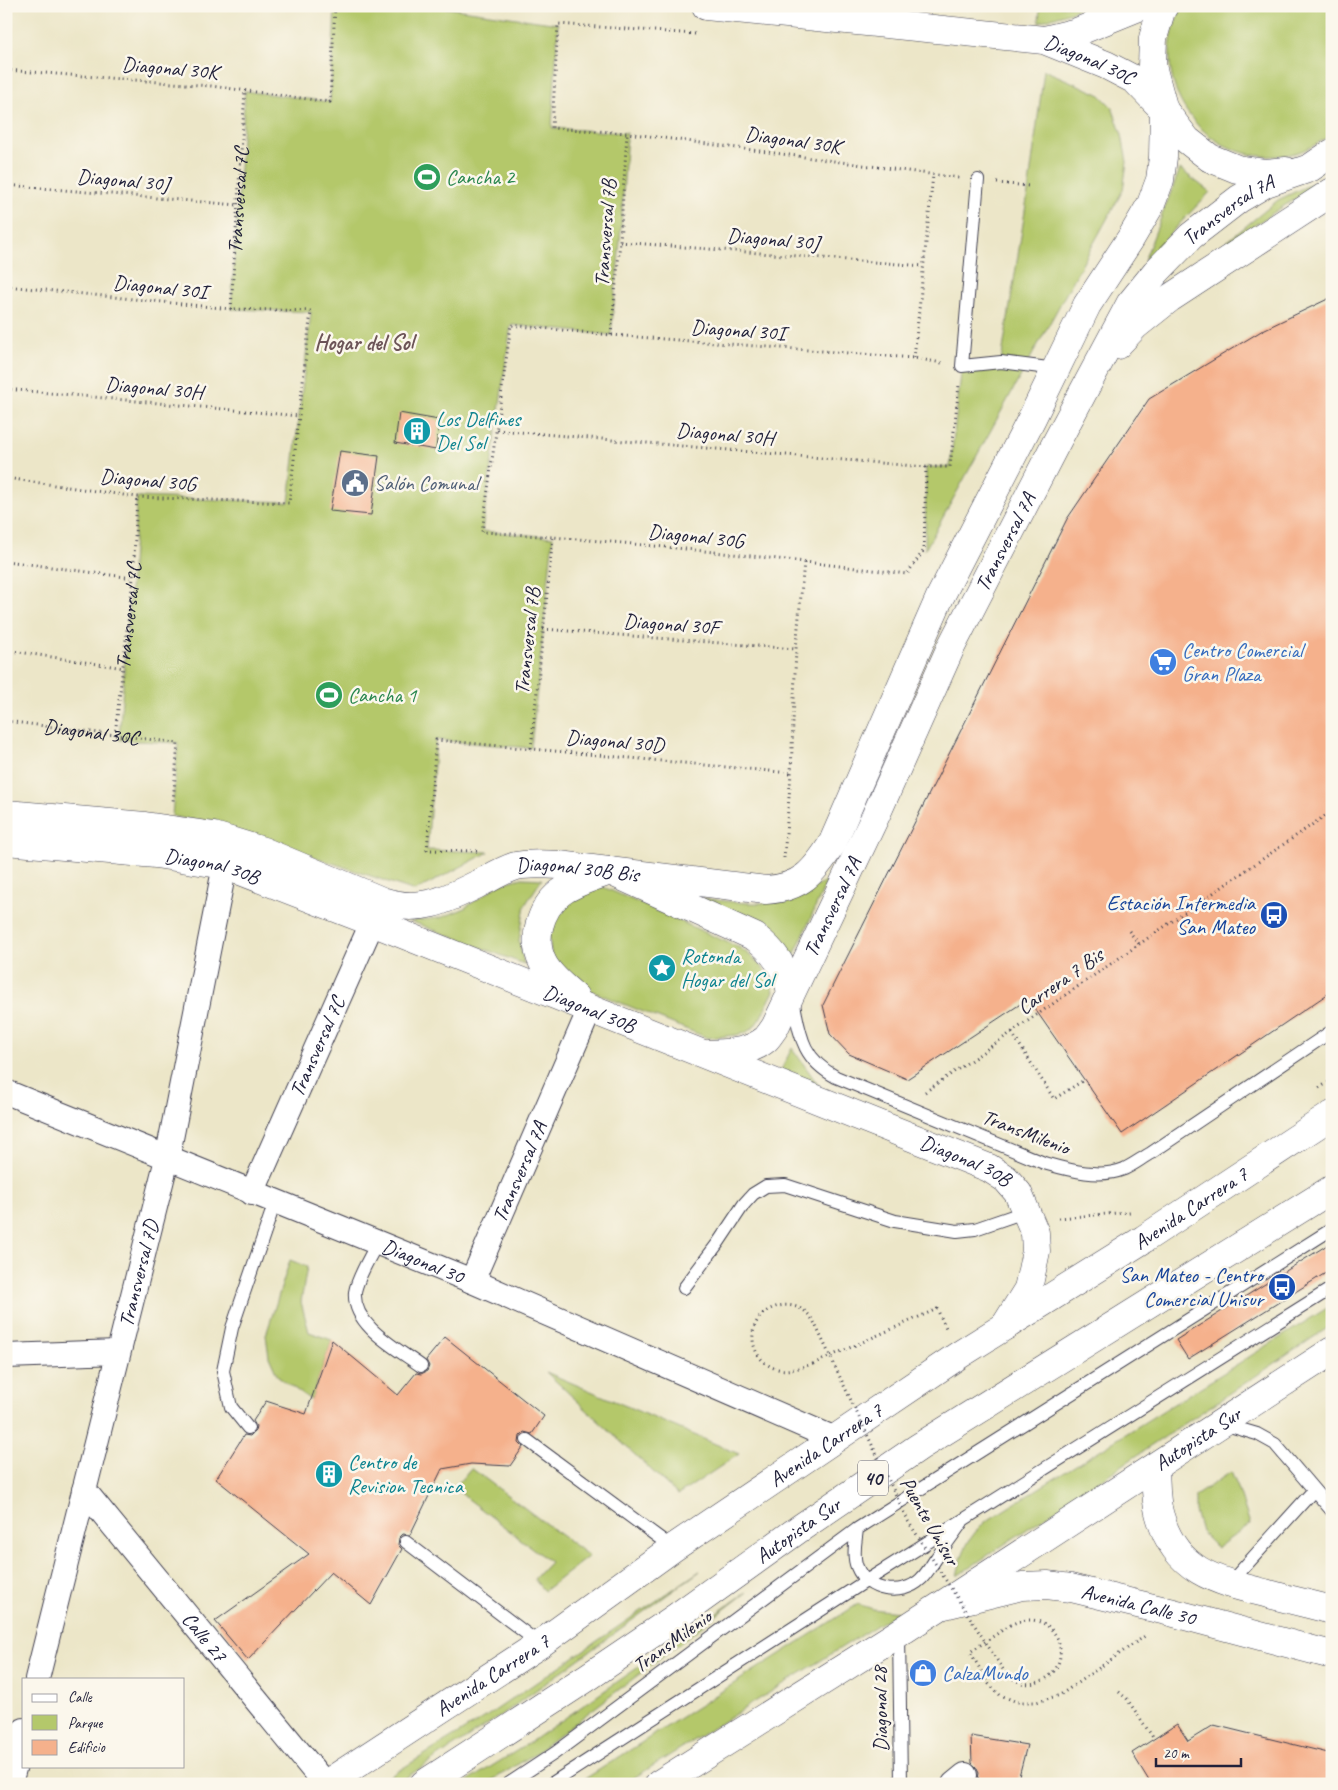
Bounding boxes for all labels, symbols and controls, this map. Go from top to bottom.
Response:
street label: Diagonal 30C [1040,28,1141,91]
street label: Diagonal 30K [121,51,224,86]
street label: Diagonal 30K [744,120,847,160]
street label: Transversal 7C [222,144,255,254]
sports icon: Cancha 2 [412,162,442,192]
street label: Diagonal 30J [76,163,174,197]
place label: Cancha 2 [446,164,516,190]
street label: Transversal 7A [1176,168,1278,251]
street label: Transversal 7B [588,177,622,287]
street label: Diagonal 30J [726,222,824,256]
street label: Diagonal 30I [112,269,213,305]
street label: Diagonal 30I [690,314,790,347]
district label: Hogar del Sol [315,329,418,357]
street label: Diagonal 30H [104,371,207,405]
place label: Los Delfines Del Sol [436,406,522,456]
building icon: Los Delfines Del Sol [402,416,432,446]
street label: Diagonal 30H [675,417,778,451]
street label: Diagonal 30G [99,463,200,497]
public building icon: Salón Comunal [340,468,370,498]
place label: Salón Comunal [374,470,482,496]
street label: Transversal 7A [969,487,1042,596]
street label: Diagonal 30G [647,518,748,554]
street label: Transversal 7C [110,560,147,670]
street label: Transversal 7B [508,584,546,696]
street label: Diagonal 30F [623,608,724,641]
place label: Centro Comercial Gran Plaza [1182,637,1306,687]
supermarket icon: Centro Comercial Gran Plaza [1148,647,1178,677]
sports icon: Cancha 1 [314,680,344,710]
place label: Cancha 1 [348,682,418,708]
street label: Diagonal 30C [42,713,143,751]
street label: Diagonal 30D [565,724,667,758]
street label: Diagonal 30B [163,843,265,891]
street label: Diagonal 30B Bis [514,851,642,888]
street label: Transversal 7A [797,852,868,961]
place label: Estación Intermedia San Mateo [1107,890,1257,940]
bus stop icon: Estación Intermedia San Mateo [1259,900,1289,930]
street label: Carrera 7 Bis [1012,941,1110,1020]
place label: Rotonda Hogar del Sol [681,943,777,993]
place icon: Rotonda Hogar del Sol [647,953,677,983]
street label: Diagonal 30B [539,979,641,1039]
street label: Transversal 7C [283,991,351,1101]
street label: TransMilenio [979,1103,1076,1161]
street label: Transversal 7A [486,1116,553,1226]
street label: Diagonal 30B [917,1129,1018,1193]
street label: Avenida Carrera 7 [1129,1160,1254,1255]
street label: Transversal 7D [113,1216,165,1329]
street label: Diagonal 30 [378,1233,469,1290]
place label: San Mateo - Centro Comercial Unisur [1119,1262,1266,1312]
bus stop icon: San Mateo - Centro Comercial Unisur [1267,1272,1297,1302]
street label: Avenida Carrera 7 [764,1397,889,1492]
street label: Autopista Sur [1149,1400,1247,1476]
place label: Centro de Revision Tecnica [348,1449,465,1499]
building icon: Centro de Revision Tecnica [314,1459,344,1489]
road number: 40 [858,1460,888,1496]
street label: Puente Unisur [894,1472,966,1571]
street label: Autopista Sur [750,1491,847,1569]
street label: Avenida Calle 30 [1079,1578,1200,1632]
street label: TransMilenio [627,1602,719,1678]
street label: Calle 27 [176,1607,234,1668]
street label: Avenida Carrera 7 [430,1627,556,1722]
shop icon: CalzaMundo [908,1658,938,1688]
place label: CalzaMundo [942,1660,1029,1686]
street label: Diagonal 28 [866,1663,894,1752]
legend [22,1678,185,1768]
text: Calle [68,1688,93,1707]
text: Parque [68,1714,104,1733]
scale bar [1156,1735,1240,1767]
text: Edificio [68,1738,106,1757]
text: 20 m [1163,1744,1190,1763]

